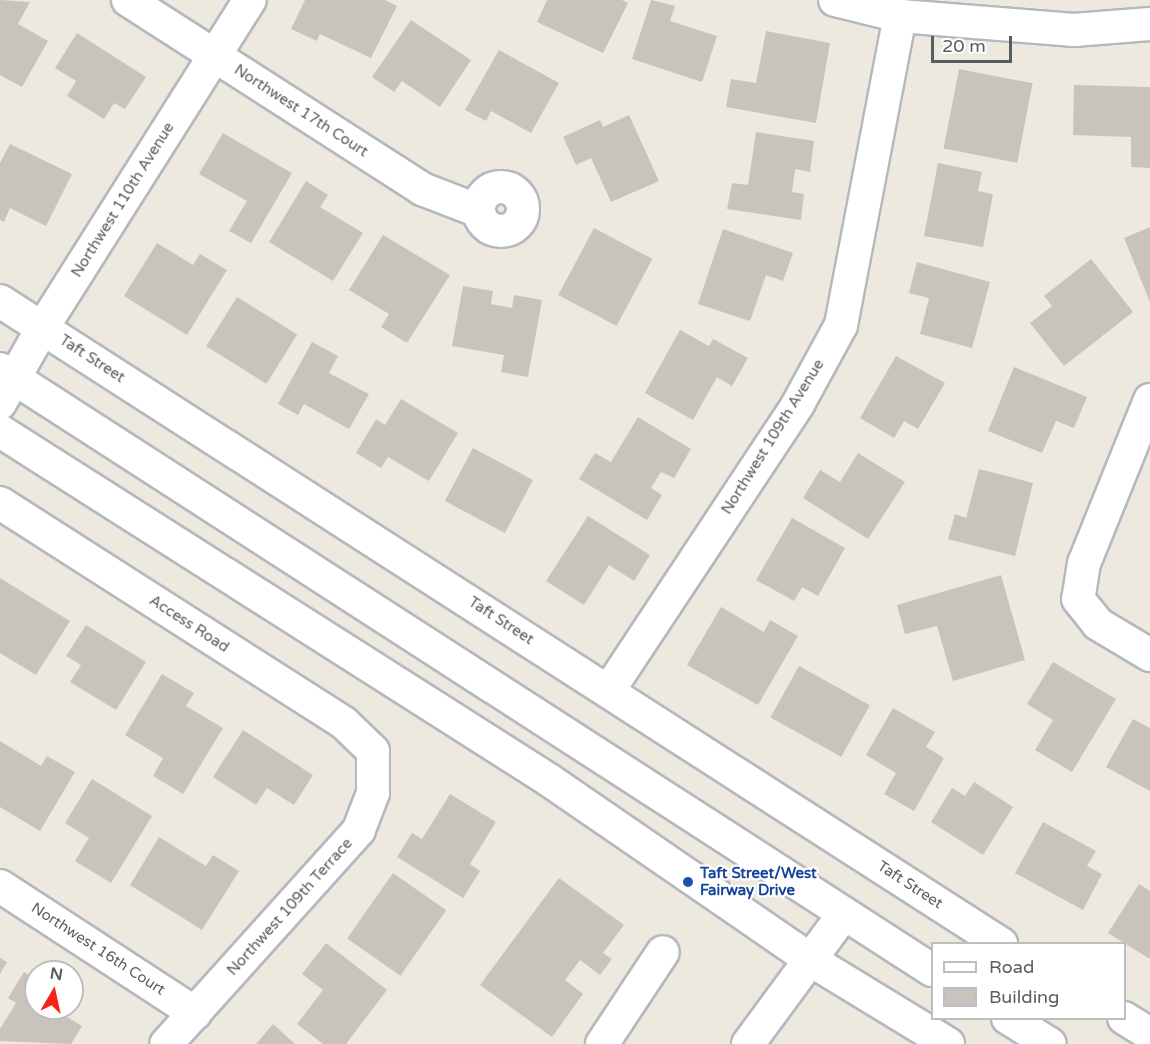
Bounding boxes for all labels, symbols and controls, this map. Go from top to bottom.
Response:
scale bar [934,24,1015,62]
text: 20 m [942,35,986,57]
street label: Northwest 17th Court [231,61,371,161]
street label: Northwest 110th Avenue [68,119,178,281]
street label: Taft Street [56,331,128,387]
street label: Northwest 109th Avenue [718,356,828,518]
street label: Access Road [146,592,232,656]
street label: Taft Street [465,593,537,649]
street label: Northwest 109th Terrace [224,835,356,979]
street label: Taft Street [874,857,946,913]
place label: Taft Street/West Fairway Drive [700,864,817,899]
marker: Taft Street/West Fairway Drive [681,875,695,889]
street label: Northwest 16th Court [28,899,168,999]
legend [931,942,1126,1020]
text: Road [989,956,1034,978]
north arrow [24,960,84,1020]
text: Building [989,986,1059,1008]

